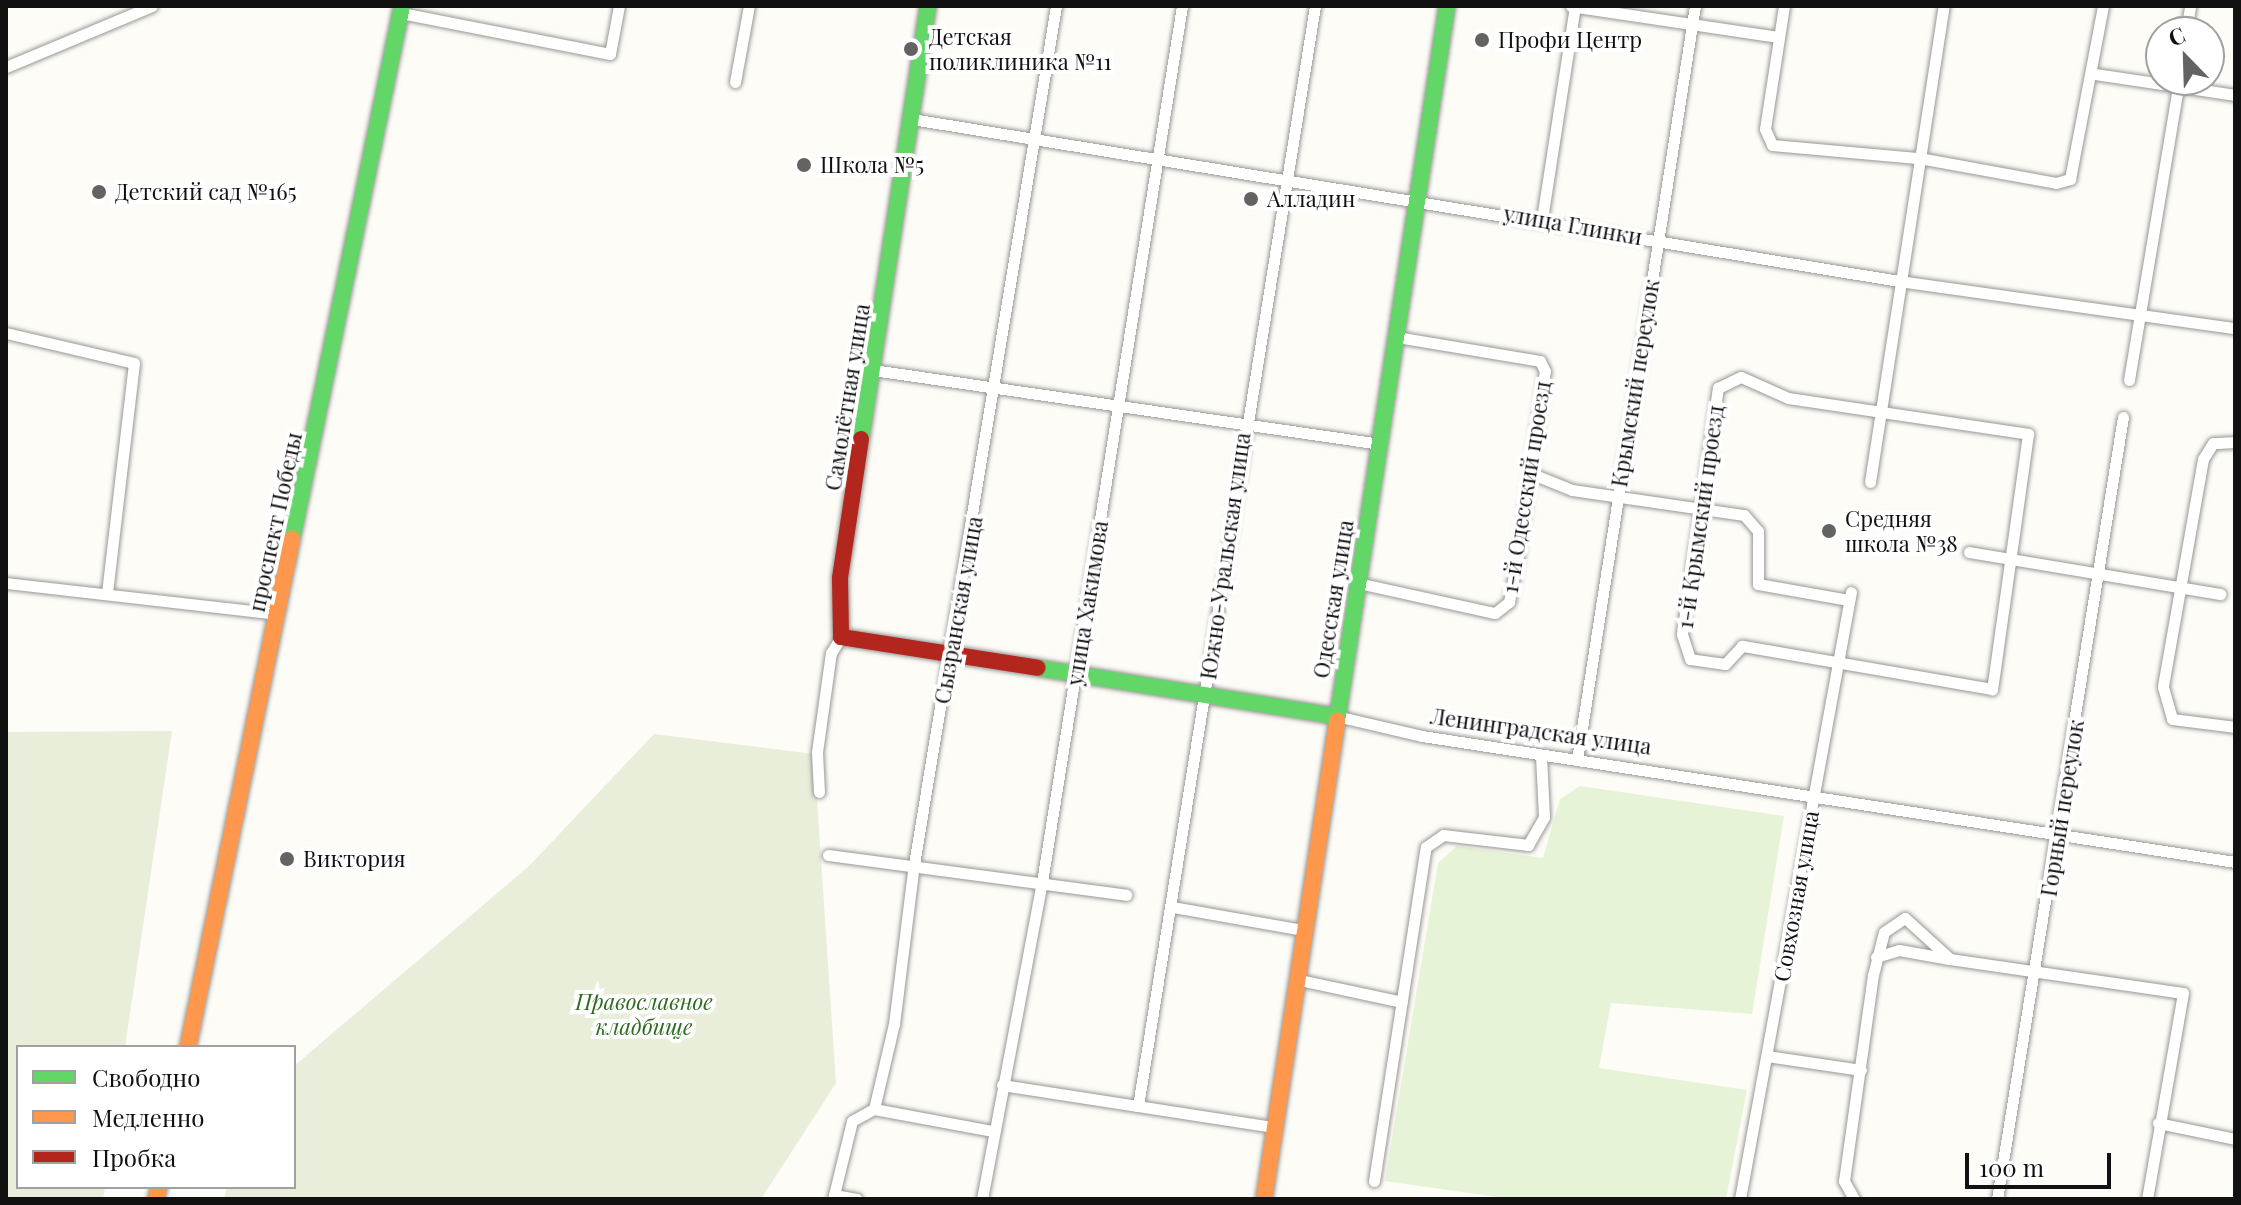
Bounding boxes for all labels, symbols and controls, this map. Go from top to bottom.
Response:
north arrow [2145,16,2225,96]
text: С [2163,19,2189,53]
place label: Детская поликлиника №11 [929,23,1112,74]
place label: Профи Центр [1498,27,1642,53]
marker: Профи Центр [1473,31,1491,49]
marker: Детская поликлиника №11 [900,38,922,60]
place label: Школа №5 [820,152,924,178]
marker: Школа №5 [795,156,813,174]
place label: Детский сад №165 [115,179,297,205]
marker: Детский сад №165 [90,183,108,201]
place label: Алладин [1267,186,1355,212]
marker: Алладин [1242,190,1260,208]
street label: улица Глинки [1502,200,1644,250]
street label: Крымский переулок [1606,277,1664,489]
street label: Самолётная улица [819,302,875,492]
street label: 1-й Одесский проезд [1496,379,1556,595]
street label: 1-й Крымский проезд [1671,404,1729,630]
street label: проспект Победы [243,430,307,614]
street label: Южно-Уральская улица [1195,431,1255,681]
place label: Средняя школа №38 [1845,505,1958,556]
street label: Сызранская улица [928,514,988,706]
street label: Одесская улица [1307,518,1359,680]
street label: улица Хакимова [1061,519,1113,687]
marker: Средняя школа №38 [1820,522,1838,540]
street label: Ленинградская улица [1429,702,1653,760]
street label: Горный переулок [2035,718,2089,898]
street label: Совхозная улица [1768,808,1824,984]
place label: Виктория [303,846,406,872]
marker: Виктория [278,850,296,868]
park label: Православное кладбище [575,988,713,1040]
legend [16,1045,296,1189]
text: Свободно [92,1061,200,1093]
text: Медленно [92,1101,205,1133]
scale bar [1969,1137,2115,1187]
text: Пробка [92,1141,176,1173]
text: 100 m [1979,1151,2044,1183]

